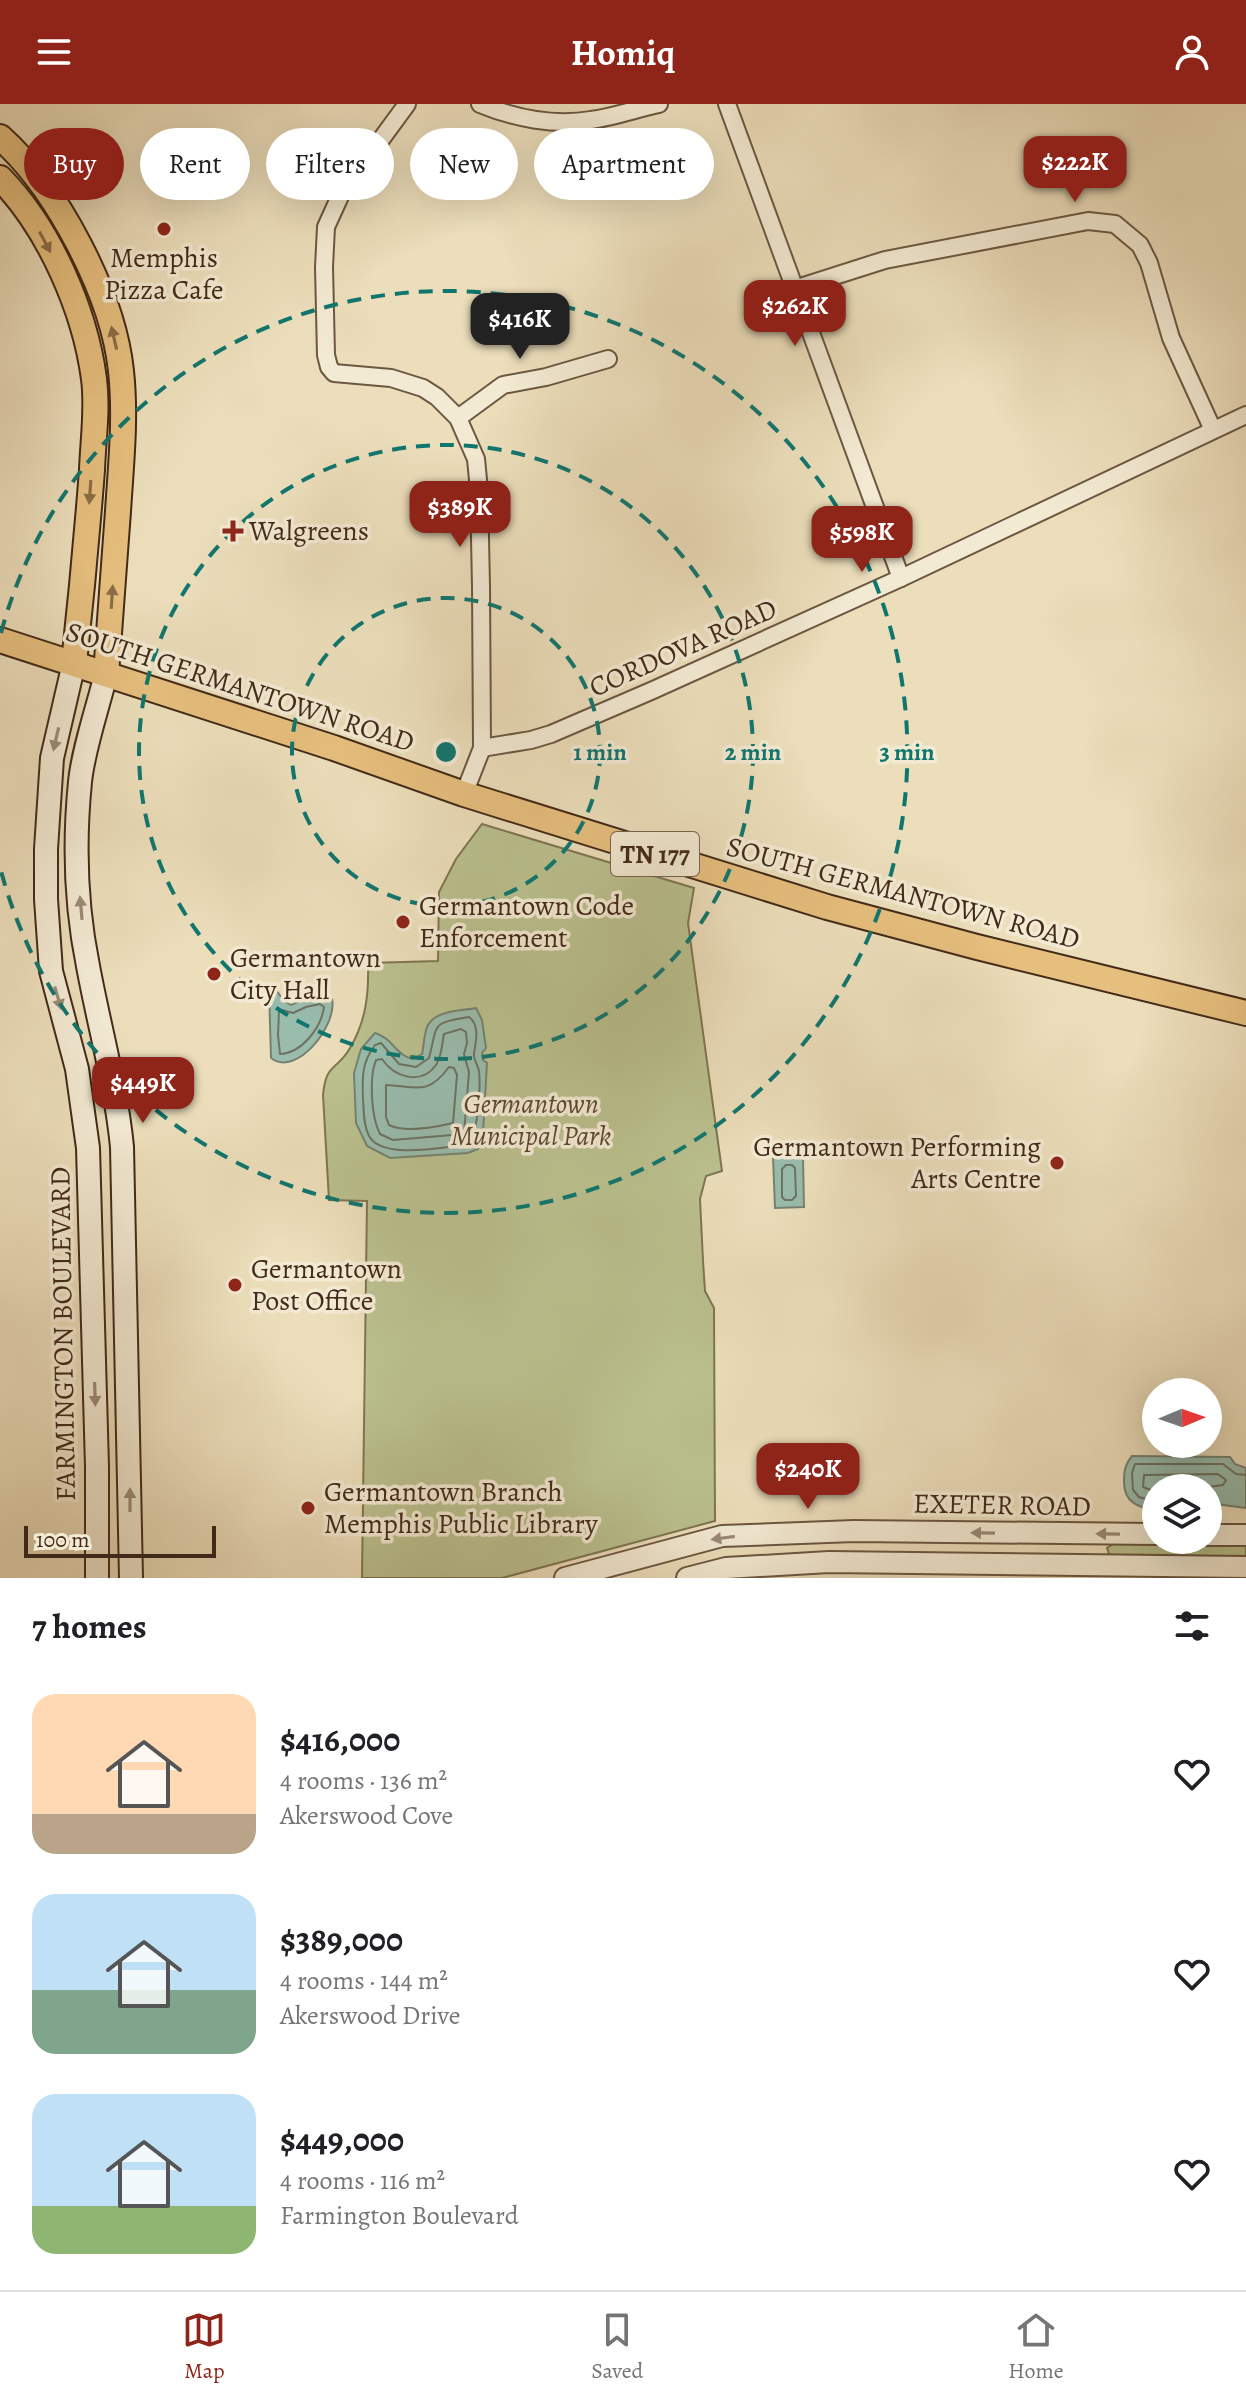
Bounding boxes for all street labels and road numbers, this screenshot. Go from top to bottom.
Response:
street label: CORDOVA ROAD [583,590,783,706]
street label: SOUTH GERMANTOWN ROAD [61,613,419,761]
street label: SOUTH GERMANTOWN ROAD [722,827,1084,959]
road number: TN 177 [611,832,699,876]
street label: FARMINGTON BOULEVARD [41,1167,85,1501]
street label: EXETER ROAD [913,1484,1091,1526]

